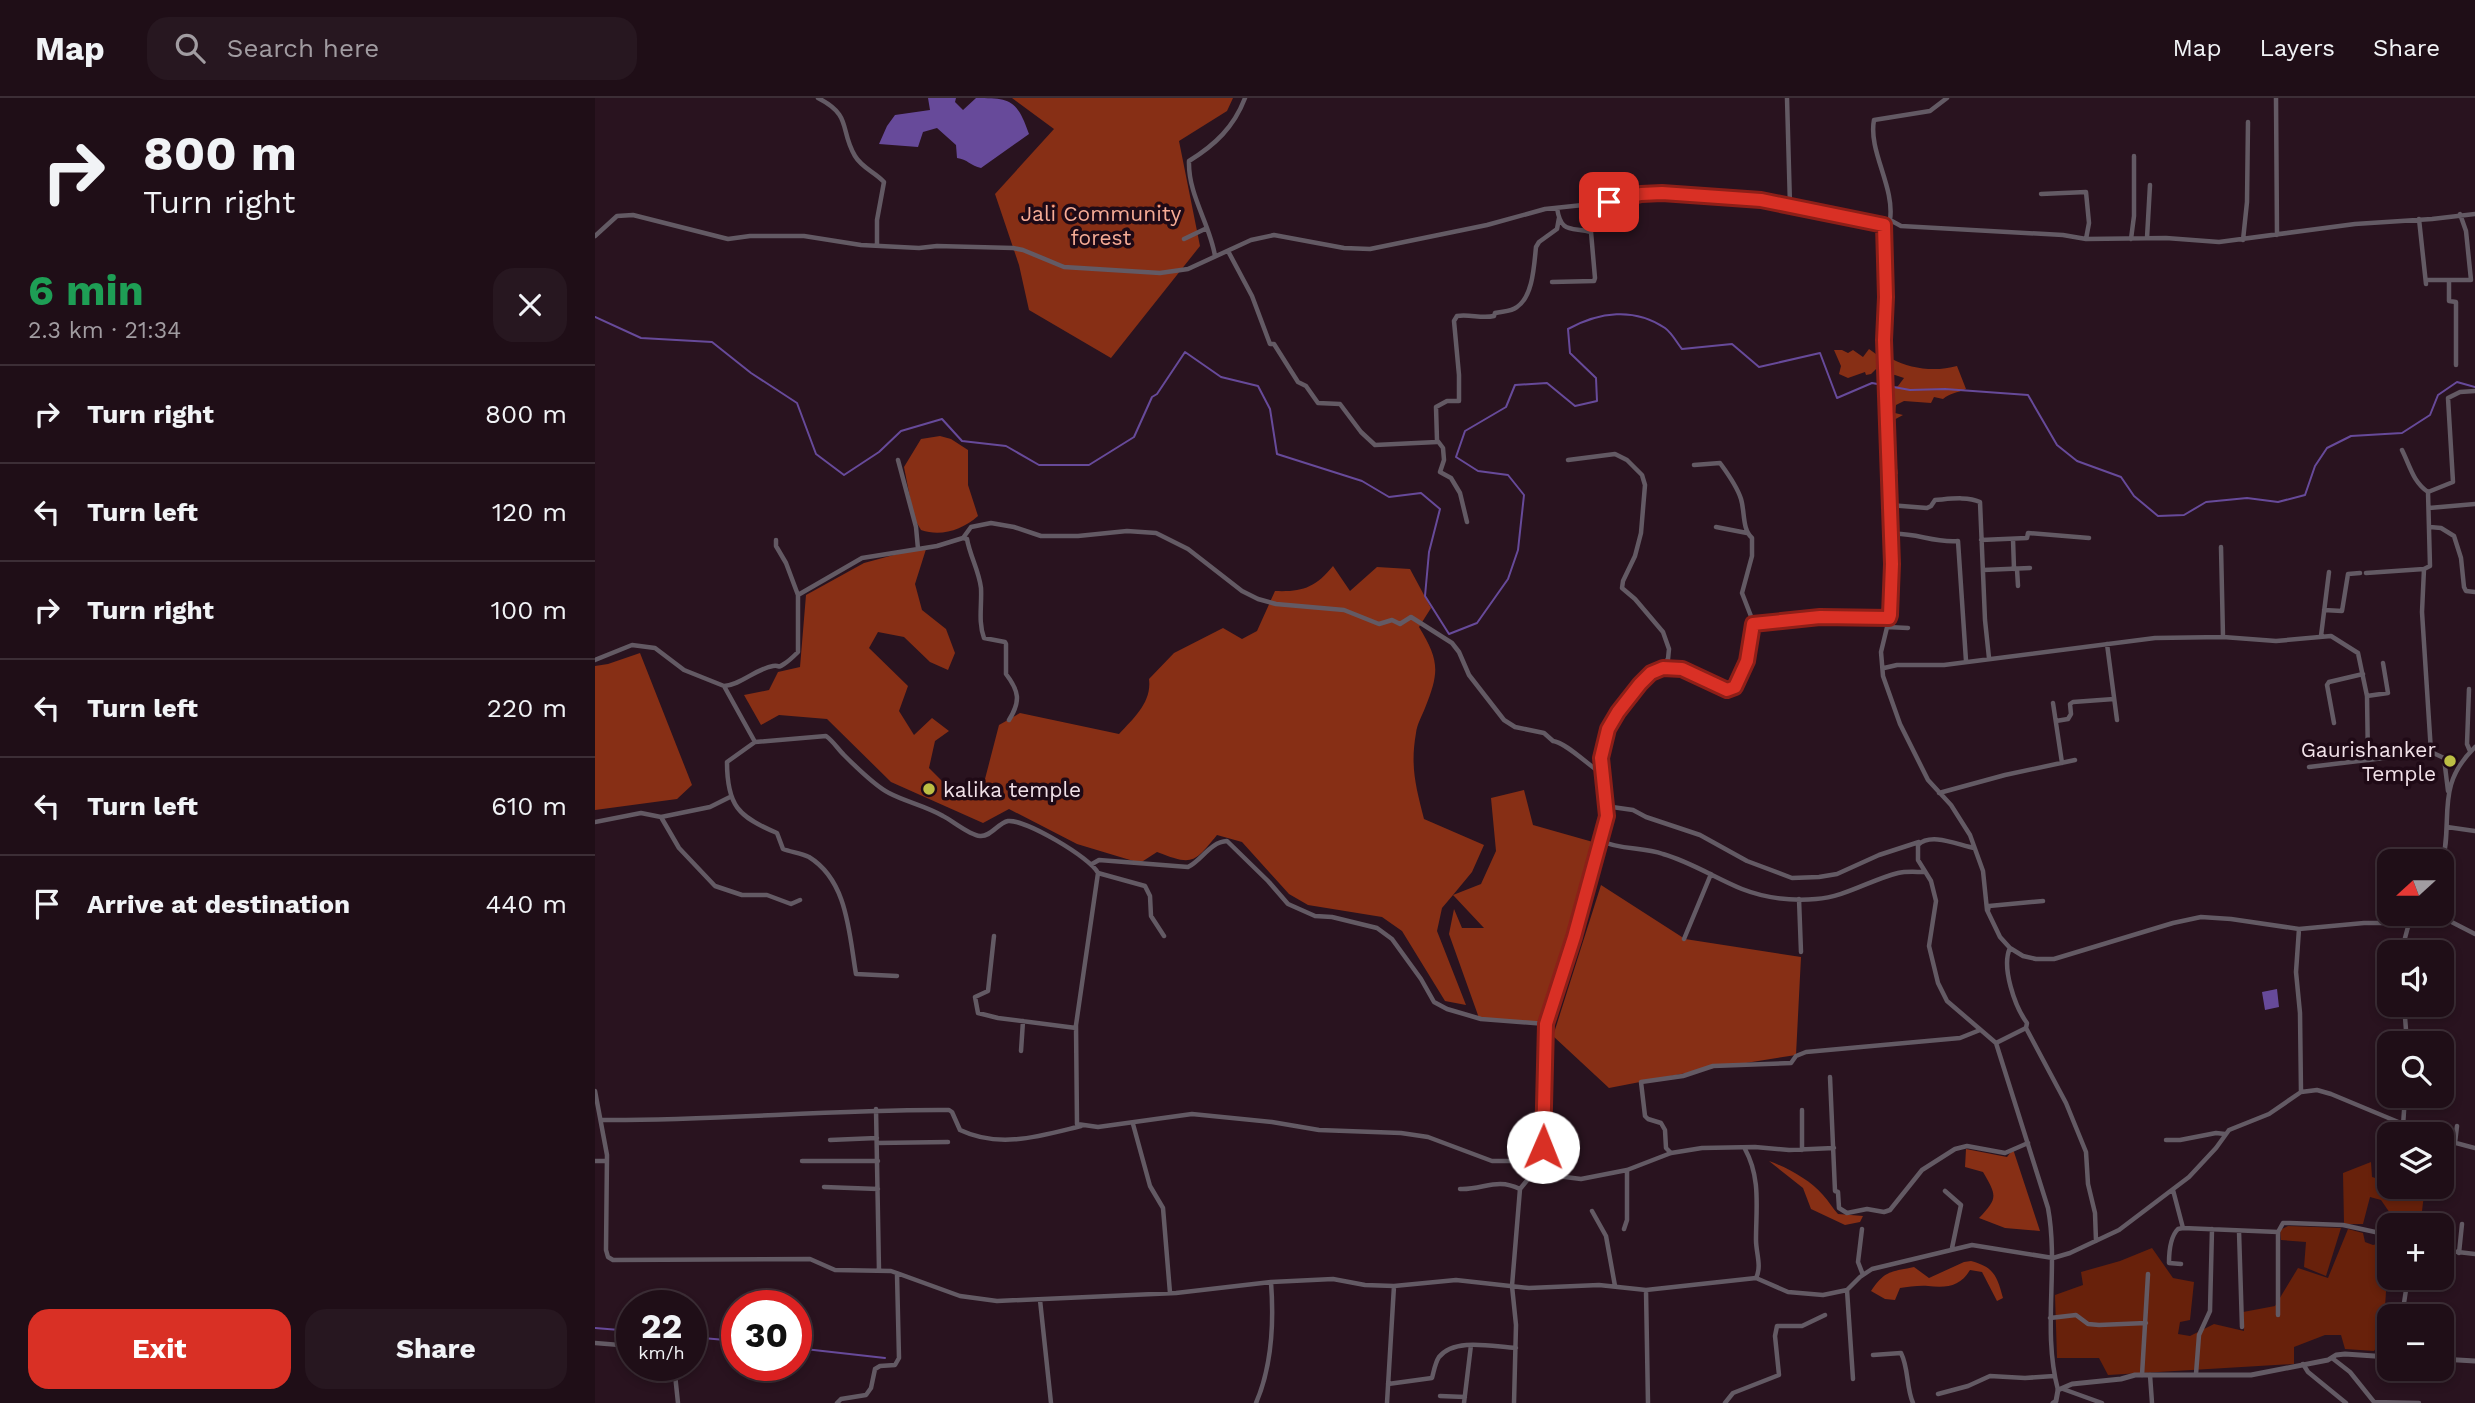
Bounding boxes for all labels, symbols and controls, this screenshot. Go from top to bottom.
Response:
search box [147,17,637,80]
text: Map [35,29,105,68]
icon: search [171,29,209,67]
text: Search here [227,33,379,63]
text: Map [2173,34,2221,62]
text: Layers [2259,34,2335,62]
text: Share [2373,34,2440,62]
text: 800 m [143,124,297,182]
icon: right [28,126,119,217]
pin [1579,172,1639,232]
text: Turn right [143,183,295,221]
icon: arrive [1590,183,1628,221]
park label: Jali Community forest [1021,201,1182,250]
text: 6 min [28,266,144,315]
button: close [493,268,567,342]
text: 2.3 km · 21:34 [28,317,181,344]
icon: right [28,395,66,433]
text: Turn right [87,399,214,429]
text: 800 m [485,399,567,429]
icon: left [28,493,66,531]
text: Turn left [87,497,198,527]
text: 120 m [492,497,567,527]
icon: right [28,591,66,629]
text: Turn right [87,595,214,625]
text: 100 m [491,595,567,625]
icon: left [28,689,66,727]
text: Turn left [87,693,198,723]
text: 220 m [487,693,567,723]
place label: Gaurishanker Temple [2301,737,2436,786]
marker: Gaurishanker Temple [2442,753,2458,769]
place label: kalika temple [943,777,1081,802]
marker: kalika temple [921,781,937,797]
icon: left [28,787,66,825]
text: Turn left [87,791,198,821]
text: 610 m [491,791,567,821]
north arrow [2377,849,2453,926]
map controls [2377,849,2454,1381]
icon: arrive [28,885,66,923]
text: Arrive at destination [87,889,350,919]
text: 440 m [485,889,567,919]
button: sound [2377,940,2454,1017]
button: search [2377,1031,2454,1108]
position arrow [1506,1110,1580,1184]
button: layers [2377,1122,2454,1199]
button: + [2377,1213,2454,1290]
speed limit sign: 30 [721,1290,812,1381]
button: − [2377,1304,2454,1381]
text: 22 [641,1305,682,1347]
button: Exit [28,1309,291,1389]
button: Share [305,1309,567,1389]
text: km/h [638,1342,685,1363]

